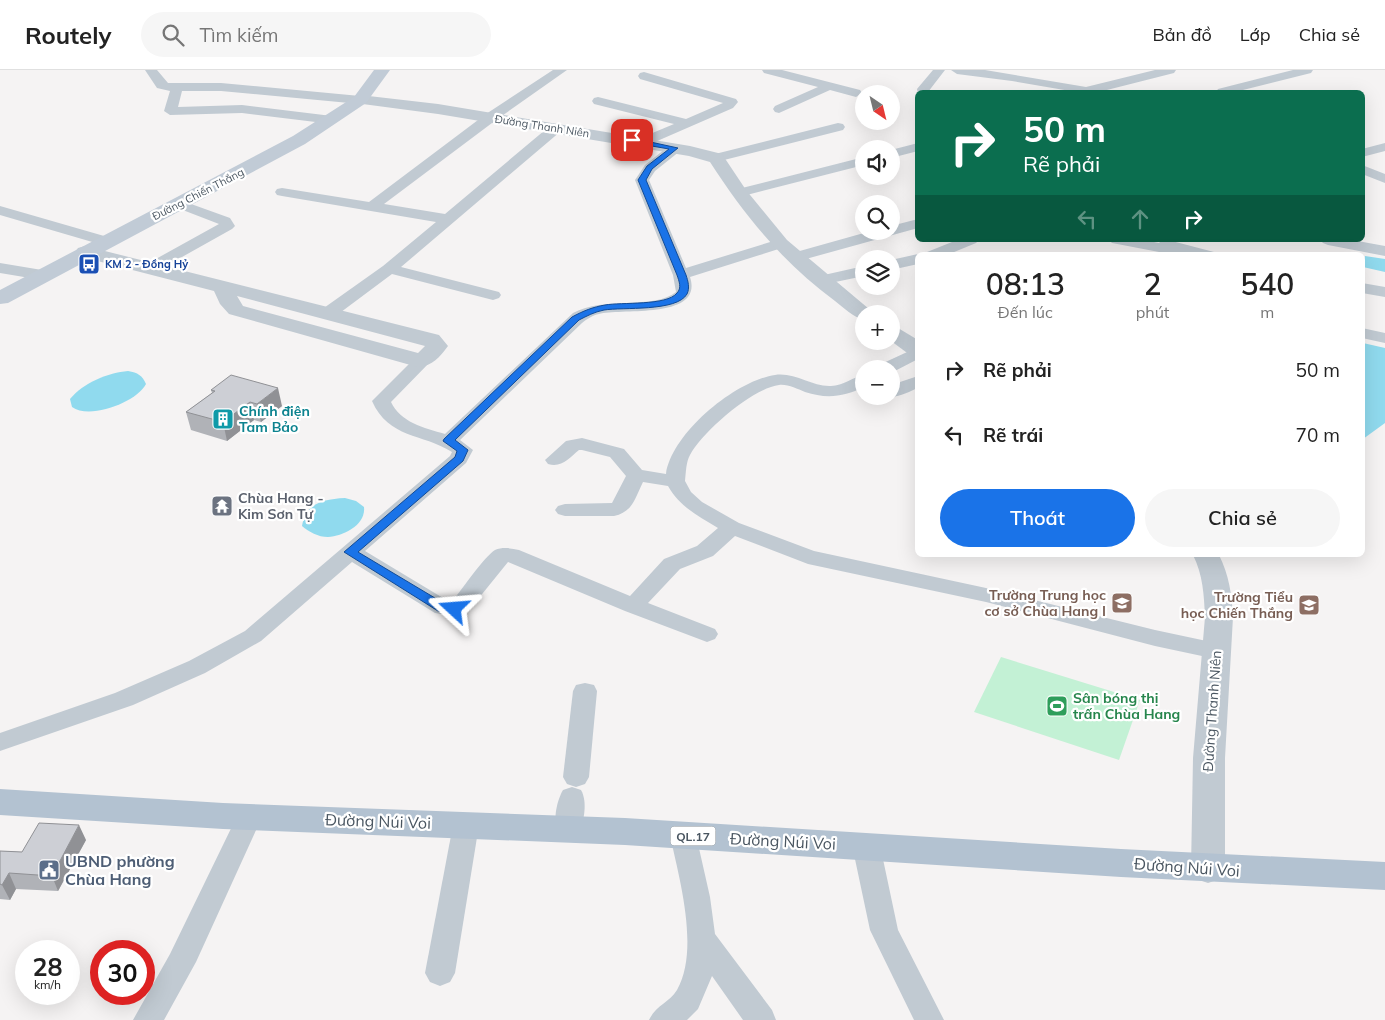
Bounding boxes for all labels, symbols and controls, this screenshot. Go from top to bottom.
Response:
search box [141,12,491,57]
text: Routely [25,20,111,50]
icon: search [159,21,187,49]
text: Tìm kiếm [199,23,278,47]
text: Bản đồ [1152,23,1212,46]
text: Lớp [1240,23,1271,46]
text: Chia sẻ [1299,23,1360,46]
north arrow [855,85,900,130]
map controls [855,85,900,405]
text: 50 m [1023,107,1106,151]
icon: right [940,110,1005,175]
street label: Đường Thanh Niên [494,112,590,140]
pin [611,119,653,161]
icon: arrive [618,126,646,154]
button: sound [855,140,900,185]
text: Rẽ phải [1023,150,1100,178]
street label: Đường Chiến Thắng [150,165,246,223]
button: search [855,195,900,240]
icon: left [1073,205,1101,233]
icon: ahead [1126,205,1154,233]
icon: right [1179,205,1207,233]
button: layers [855,250,900,295]
bus stop icon: KM 2 - Đồng Hỷ [77,252,101,276]
place label: KM 2 - Đồng Hỷ [105,257,188,271]
text: 08:13 [986,265,1065,303]
text: 2 [1144,265,1162,303]
text: 540 [1240,265,1294,303]
text: Đến lúc [998,302,1053,322]
text: phút [1136,302,1169,322]
text: m [1260,302,1274,322]
button: + [855,305,900,350]
icon: right [940,356,968,384]
text: Rẽ phải [983,358,1052,382]
text: 50 m [1296,358,1340,382]
button: − [855,360,900,405]
place label: Chính điện Tam Bảo [239,402,310,436]
building icon: Chính điện Tam Bảo [211,407,235,431]
icon: left [940,421,968,449]
text: Rẽ trái [983,423,1043,447]
text: 70 m [1296,423,1340,447]
place label: Chùa Hang - Kim Sơn Tự [238,489,324,523]
button: Thoát [940,489,1135,547]
button: Chia sẻ [1145,489,1340,547]
temple icon: Chùa Hang - Kim Sơn Tự [210,494,234,518]
position arrow [427,582,479,634]
place label: Trường Trung học cơ sở Chùa Hang I [984,586,1106,620]
place label: Trường Tiểu học Chiến Thắng [1181,588,1293,622]
school or university icon: Trường Trung học cơ sở Chùa Hang I [1110,591,1134,615]
school or university icon: Trường Tiểu học Chiến Thắng [1297,593,1321,617]
street label: Đường Thanh Niên [1199,650,1225,772]
place label: Sân bóng thị trấn Chùa Hang [1073,689,1180,723]
sports icon: Sân bóng thị trấn Chùa Hang [1045,694,1069,718]
street label: Đường Núi Voi [325,809,431,833]
road number: QL.17 [670,826,716,846]
street label: Đường Núi Voi [730,828,836,854]
place label: UBND phường Chùa Hang [65,851,175,889]
street label: Đường Núi Voi [1133,853,1241,881]
public building icon: UBND phường Chùa Hang [37,858,61,882]
speed limit sign: 30 [90,940,155,1005]
text: 28 [32,951,63,982]
text: km/h [34,977,61,992]

